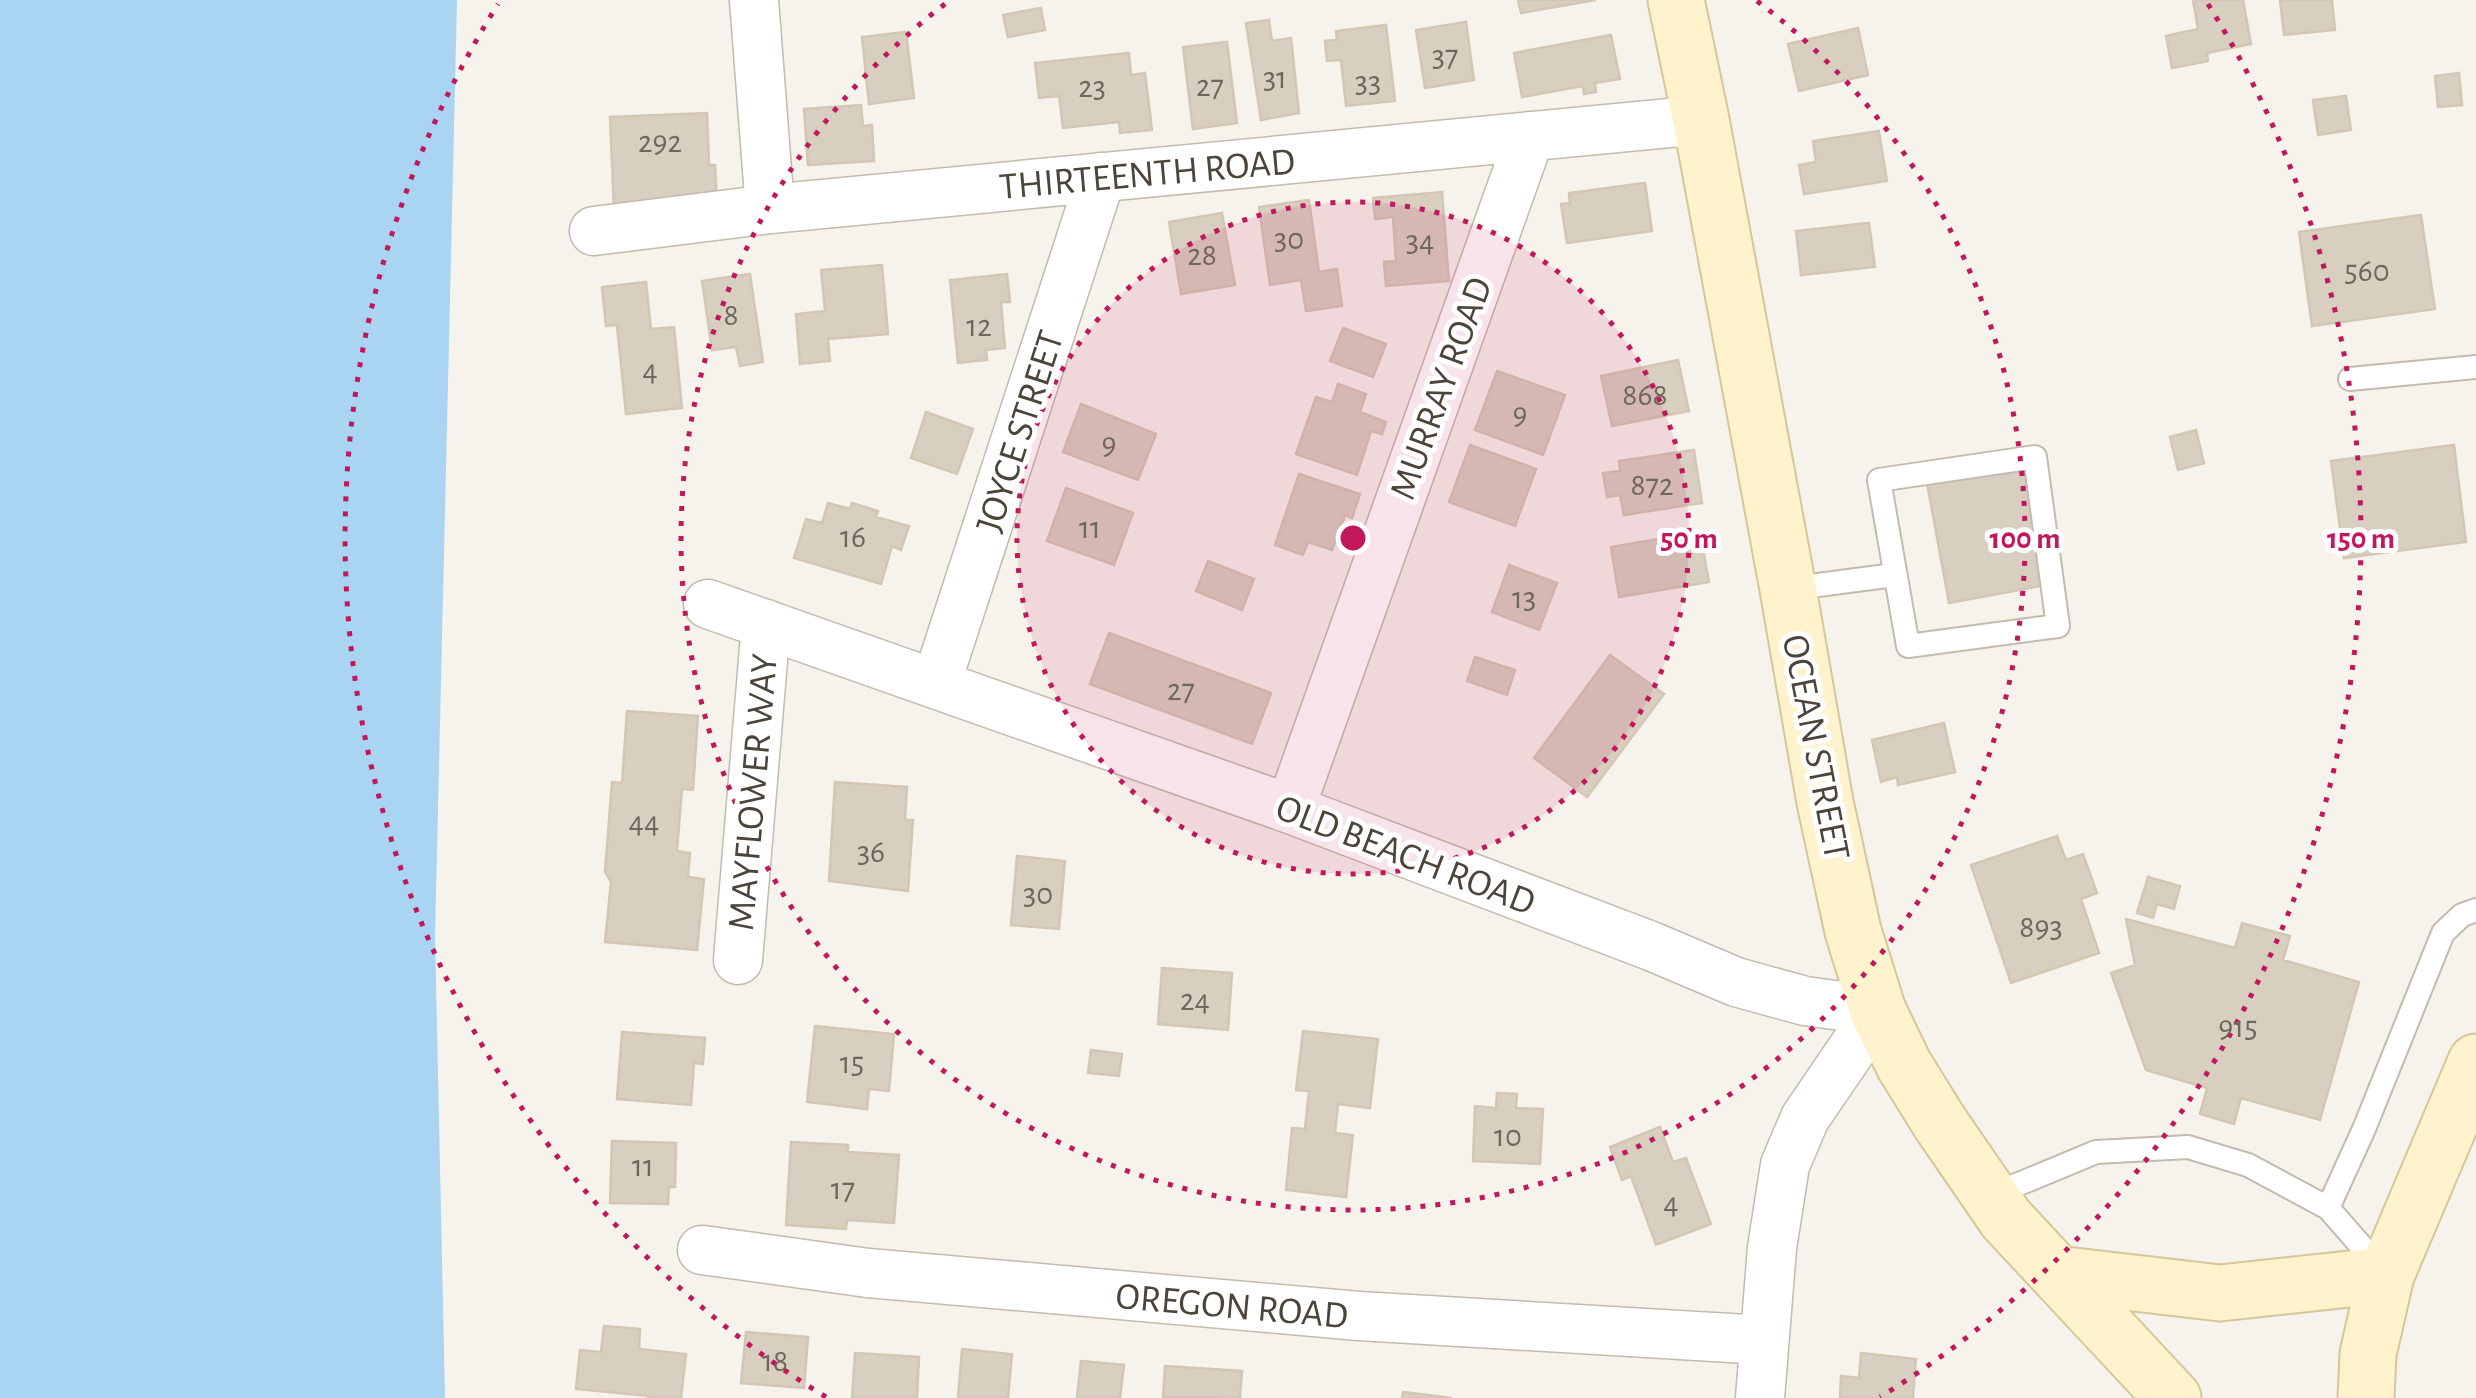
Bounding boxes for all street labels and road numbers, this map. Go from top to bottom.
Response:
street label: THIRTEENTH ROAD [998,143,1297,207]
street label: MURRAY ROAD [1384,273,1500,505]
street label: JOYCE STREET [970,326,1071,537]
street label: OCEAN STREET [1775,632,1856,863]
street label: MAYFLOWER WAY [723,652,785,932]
street label: OLD BEACH ROAD [1271,789,1540,923]
street label: OREGON ROAD [1114,1278,1349,1336]

